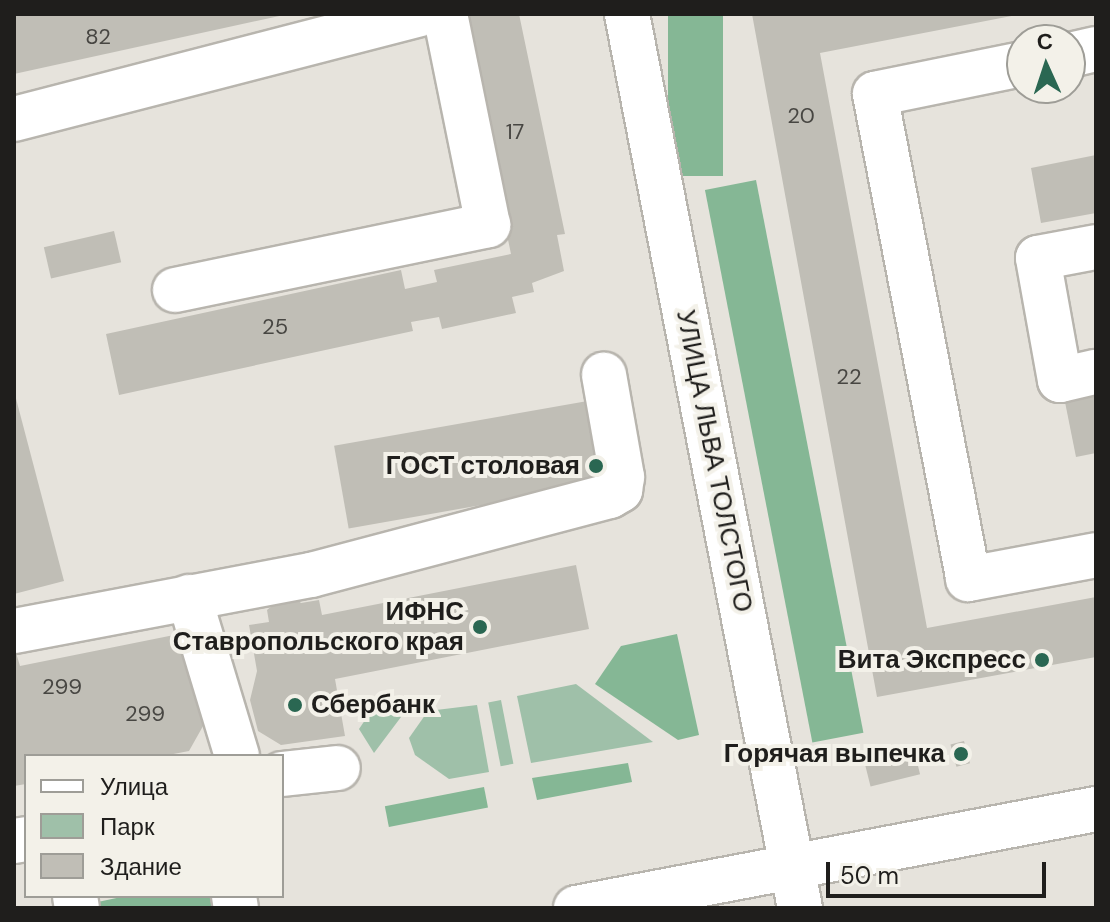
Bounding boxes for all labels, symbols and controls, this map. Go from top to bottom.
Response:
house number: 82 [85,24,111,50]
north arrow [1006,24,1086,104]
text: С [1036,27,1054,56]
house number: 20 [787,103,815,129]
house number: 17 [506,119,524,145]
street label: УЛИЦА ЛЬВА ТОЛСТОГО [669,307,759,615]
house number: 25 [262,314,288,340]
house number: 22 [836,364,862,390]
place label: ГОСТ столовая [386,450,580,482]
marker: ГОСТ столовая [587,457,605,475]
place label: ИФНС Ставропольского края [173,596,464,658]
marker: ИФНС Ставропольского края [471,618,489,636]
place label: Вита Экспресс [838,644,1026,676]
marker: Вита Экспресс [1033,651,1051,669]
house number: 299 [42,674,82,700]
place label: Сбербанк [311,689,435,721]
marker: Сбербанк [286,696,304,714]
house number: 299 [125,701,165,727]
place label: Горячая выпечка [724,738,945,770]
marker: Горячая выпечка [952,745,970,763]
legend [24,754,284,898]
text: Улица [100,771,168,802]
text: Парк [100,811,154,842]
scale bar [830,846,1050,896]
text: Здание [100,851,182,882]
text: 50 m [840,860,899,891]

